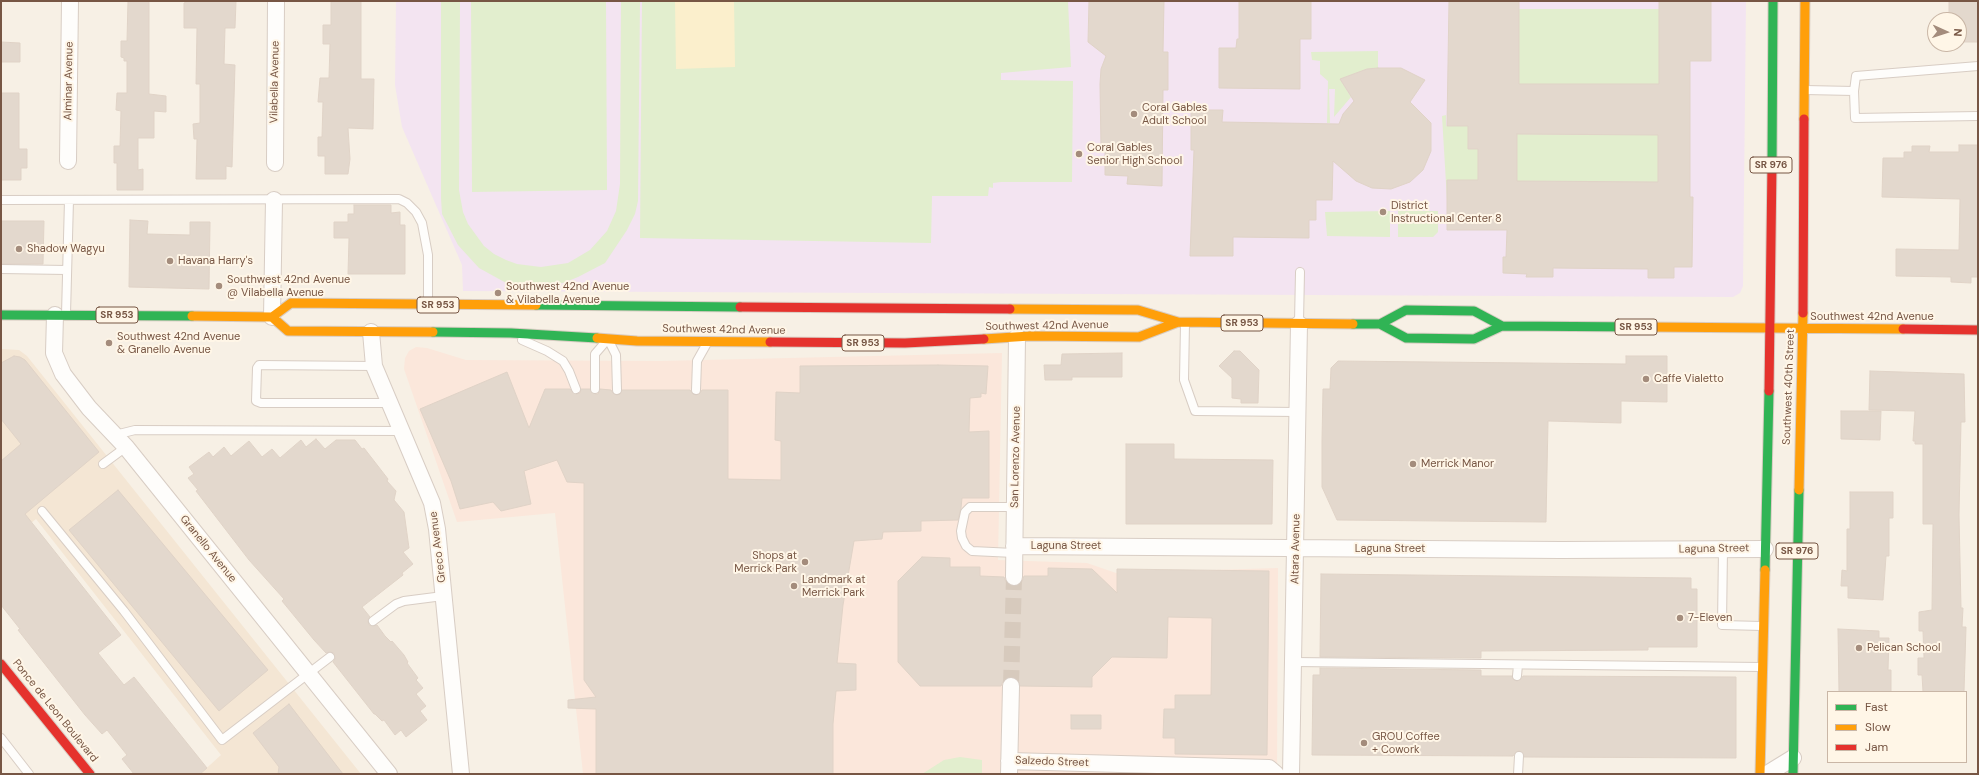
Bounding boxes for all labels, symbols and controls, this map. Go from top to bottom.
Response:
north arrow [1927,12,1967,52]
text: N [1951,28,1965,37]
street label: Alminar Avenue [62,41,76,121]
street label: Vilabella Avenue [268,41,282,123]
place label: Coral Gables Adult School [1142,101,1207,127]
marker: Coral Gables Adult School [1129,109,1139,119]
place label: Coral Gables Senior High School [1087,141,1182,167]
marker: Coral Gables Senior High School [1074,149,1084,159]
road number: SR 976 [1750,157,1792,173]
place label: District Instructional Center 8 [1391,199,1502,225]
marker: District Instructional Center 8 [1378,207,1388,217]
place label: Shadow Wagyu [27,242,105,256]
marker: Shadow Wagyu [14,244,24,254]
place label: Havana Harry's [178,254,253,268]
marker: Havana Harry's [165,256,175,266]
place label: Southwest 42nd Avenue @ Vilabella Avenue [227,273,350,299]
place label: Southwest 42nd Avenue & Vilabella Avenue [506,280,629,306]
marker: Southwest 42nd Avenue @ Vilabella Avenue [214,281,224,291]
marker: Southwest 42nd Avenue & Vilabella Avenue [493,288,503,298]
road number: SR 953 [417,297,459,313]
road number: SR 953 [96,307,138,323]
street label: Southwest 42nd Avenue [1810,310,1934,324]
road number: SR 953 [1221,315,1263,331]
street label: Southwest 42nd Avenue [985,318,1109,334]
road number: SR 953 [1615,319,1657,335]
street label: Southwest 42nd Avenue [662,322,786,338]
street label: Southwest 40th Street [1780,329,1798,445]
place label: Southwest 42nd Avenue & Granello Avenue [117,330,240,356]
road number: SR 953 [842,335,884,351]
marker: Southwest 42nd Avenue & Granello Avenue [104,338,114,348]
place label: Caffe Vialetto [1654,372,1724,386]
marker: Caffe Vialetto [1641,374,1651,384]
street label: San Lorenzo Avenue [1009,406,1023,508]
place label: Merrick Manor [1421,457,1494,471]
marker: Merrick Manor [1408,459,1418,469]
street label: Greco Avenue [427,511,449,583]
street label: Granello Avenue [177,513,239,585]
street label: Altara Avenue [1289,514,1303,584]
street label: Laguna Street [1031,539,1101,553]
street label: Laguna Street [1355,542,1425,556]
street label: Laguna Street [1679,542,1749,556]
road number: SR 976 [1776,543,1818,559]
place label: Shops at Merrick Park [734,549,797,575]
marker: Shops at Merrick Park [800,557,810,567]
place label: Landmark at Merrick Park [802,573,865,599]
marker: Landmark at Merrick Park [789,581,799,591]
place label: 7-Eleven [1688,611,1732,625]
marker: 7-Eleven [1675,613,1685,623]
place label: Pelican School [1867,641,1940,655]
marker: Pelican School [1854,643,1864,653]
street label: Ponce de Leon Boulevard [10,657,100,765]
legend [1827,691,1967,763]
text: Fast [1865,699,1888,715]
text: Slow [1865,719,1891,735]
place label: GROU Coffee + Cowork [1372,730,1440,756]
marker: GROU Coffee + Cowork [1359,738,1369,748]
text: Jam [1865,739,1888,755]
street label: Salzedo Street [1015,754,1089,770]

